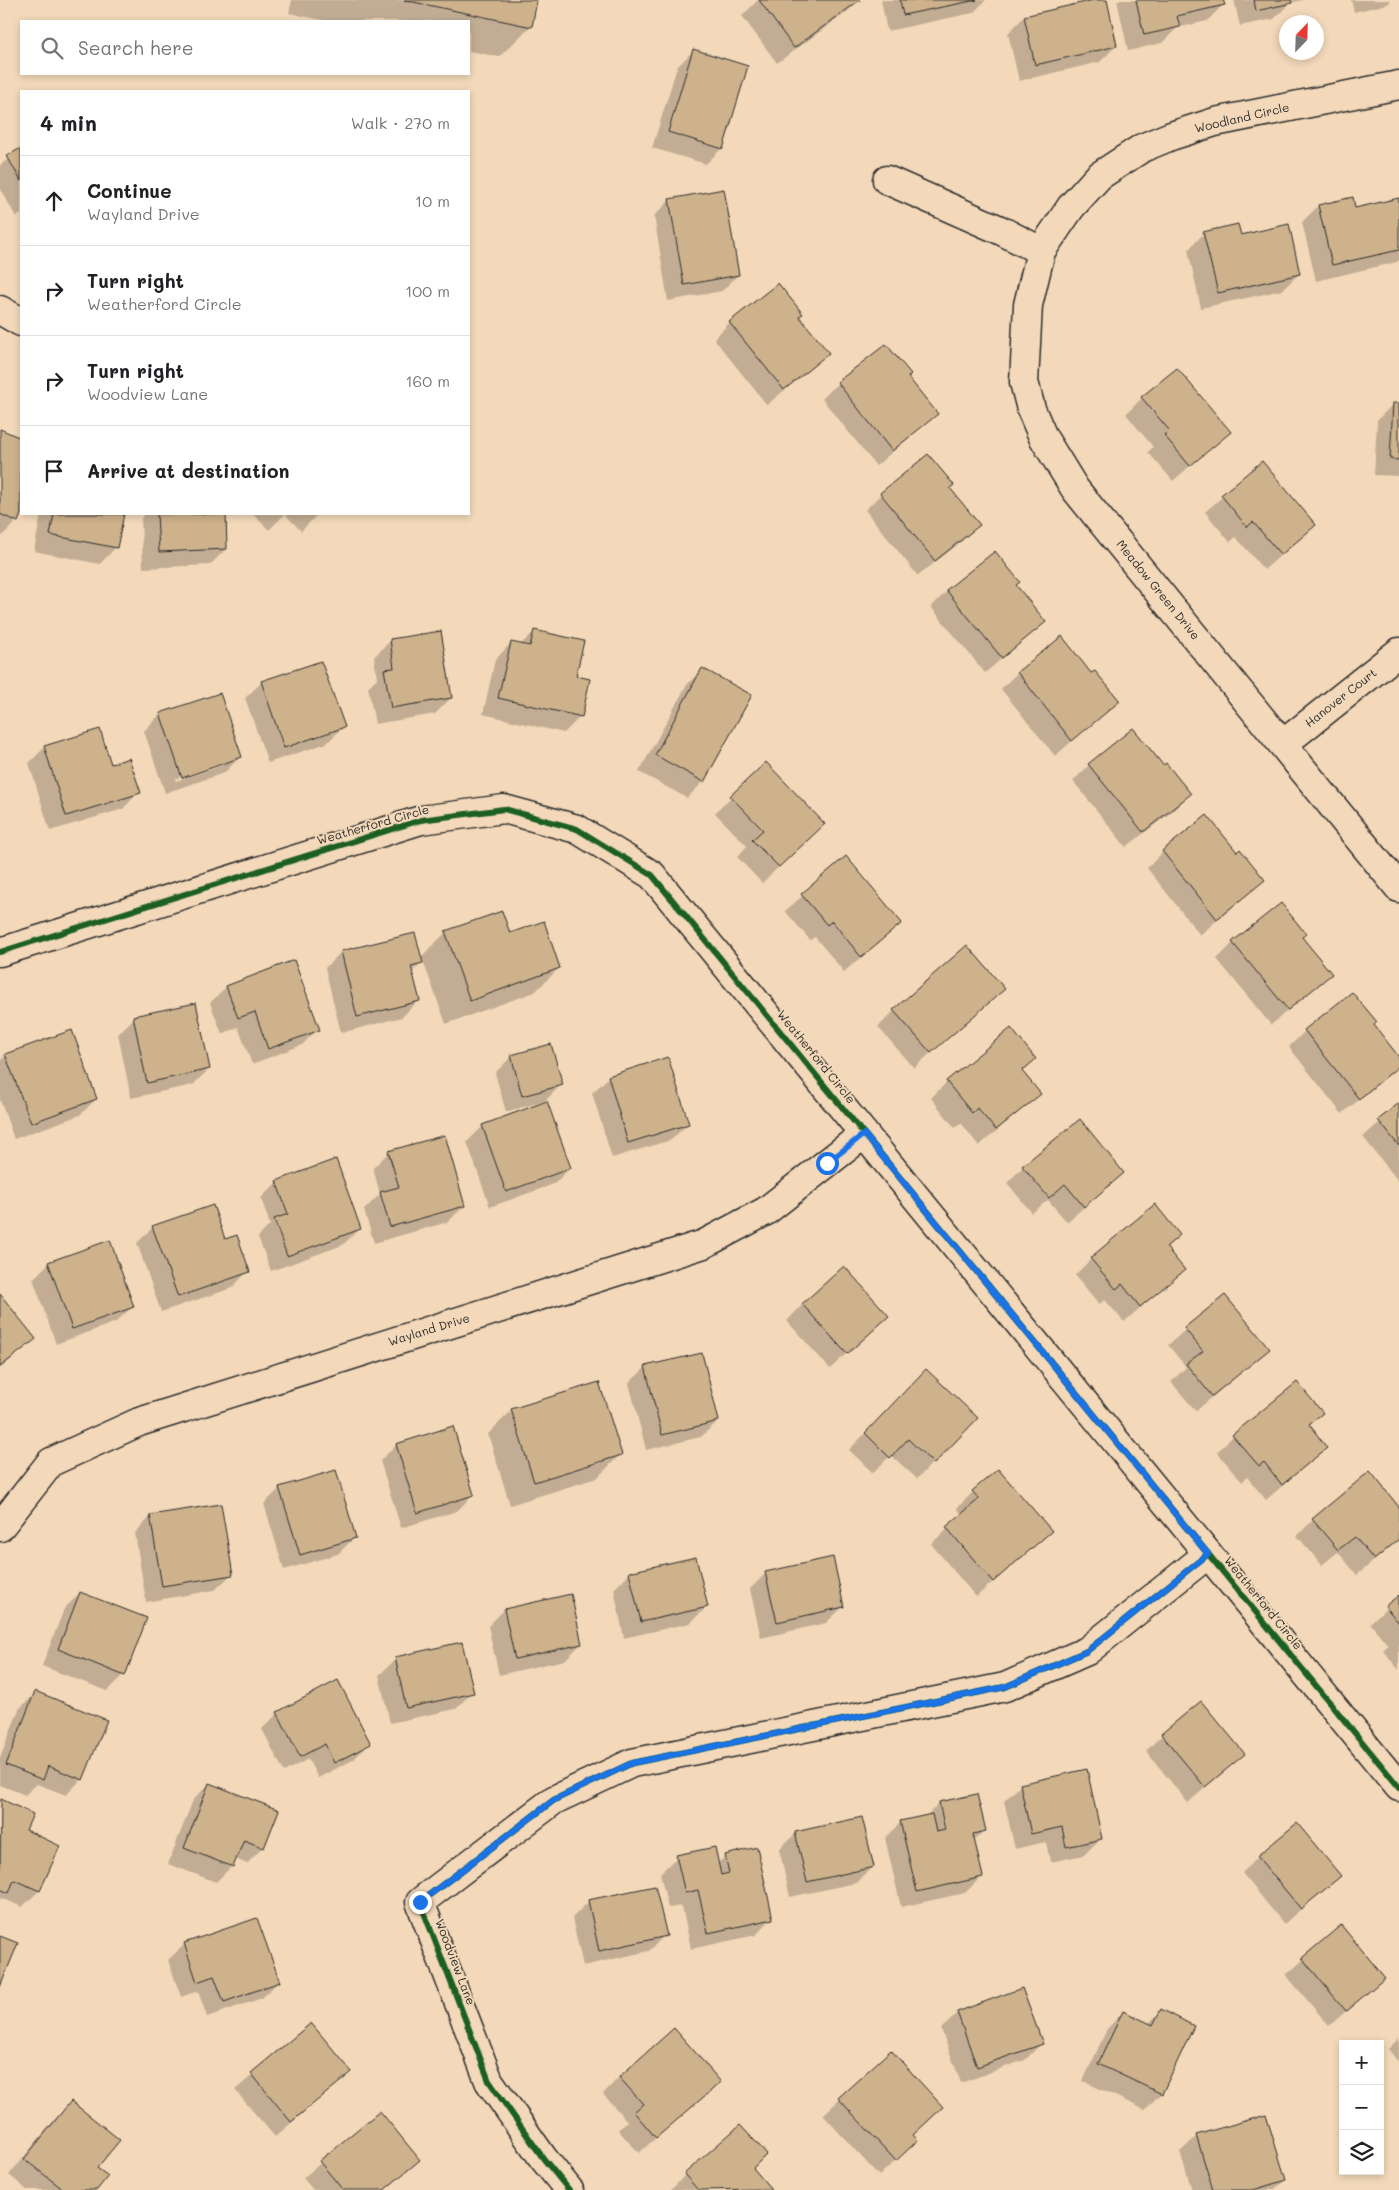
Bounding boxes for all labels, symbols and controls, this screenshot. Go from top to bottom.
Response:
north arrow [1279,15,1324,60]
search box [20,20,470,75]
icon: search [38,34,66,62]
text: Search here [78,35,194,60]
street label: Woodland Circle [1193,98,1291,136]
text: 4 min [40,109,97,136]
text: Walk · 270 m [351,112,450,133]
text: Continue [87,178,172,203]
icon: ahead [40,187,68,215]
text: 10 m [415,190,450,211]
text: Wayland Drive [87,203,200,224]
text: Turn right [87,268,184,293]
icon: right [40,277,68,305]
text: 100 m [405,280,450,301]
text: Weatherford Circle [87,293,242,314]
text: Turn right [87,358,184,383]
icon: right [40,367,68,395]
text: 160 m [405,370,450,391]
text: Woodview Lane [87,383,208,404]
icon: arrive [40,457,68,485]
text: Arrive at destination [87,458,290,483]
street label: Meadow Green Drive [1113,536,1204,643]
street label: Hanover Court [1301,664,1380,730]
street label: Weatherford Circle [315,800,431,848]
street label: Weatherford Circle [774,1006,859,1106]
route start [816,1152,839,1175]
street label: Wayland Drive [386,1309,471,1349]
street label: Weatherford Circle [1221,1552,1306,1652]
route end [409,1891,432,1914]
street label: Woodview Lane [432,1916,480,2007]
map controls [1339,2040,1384,2175]
button: + [1339,2040,1384,2085]
button: − [1339,2085,1384,2130]
button: layers [1339,2130,1384,2175]

